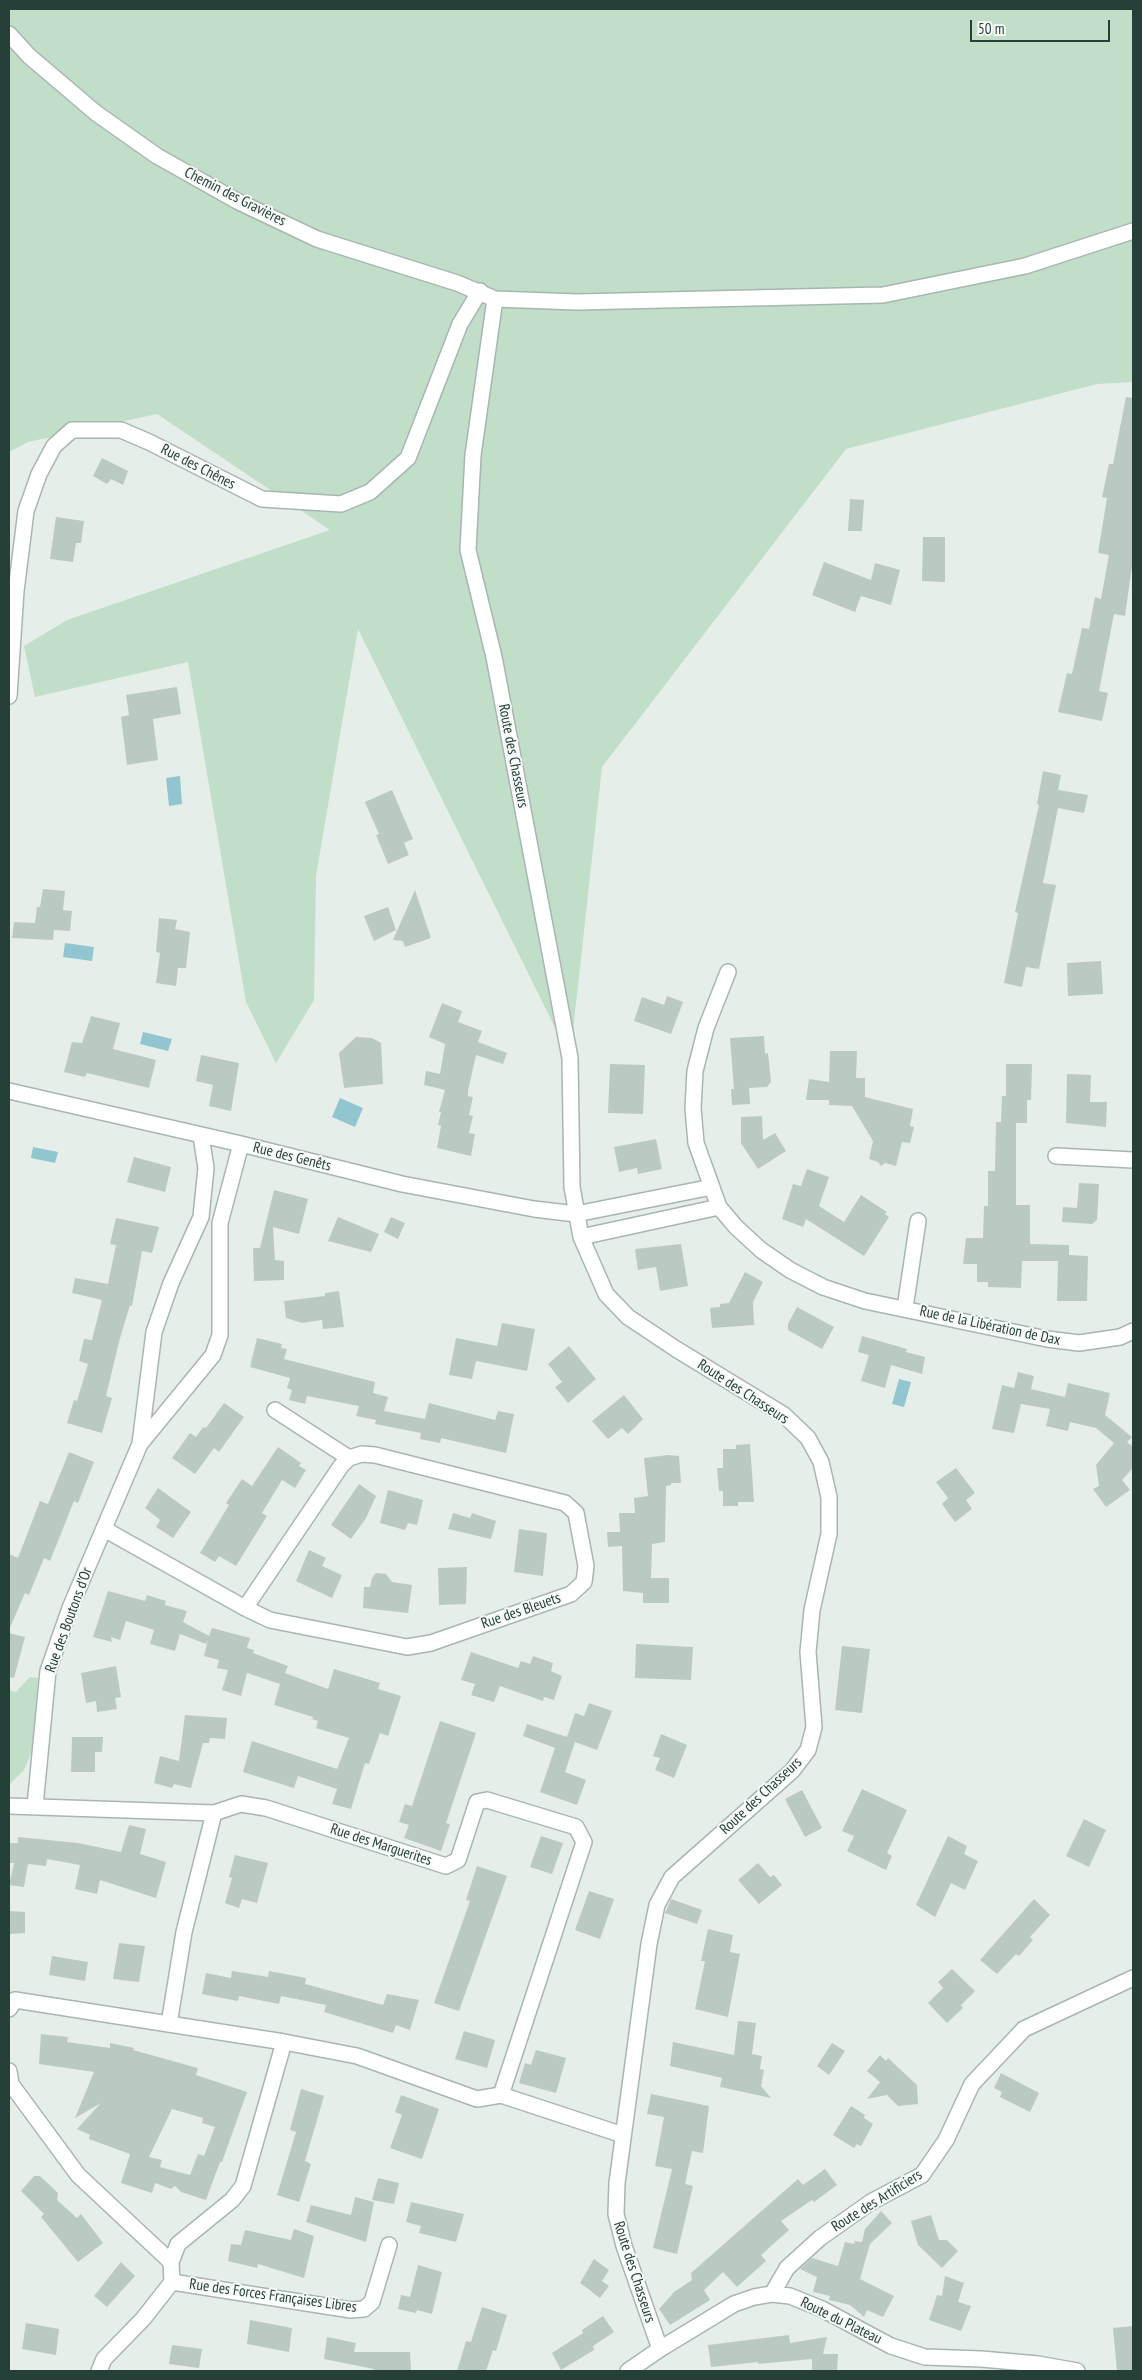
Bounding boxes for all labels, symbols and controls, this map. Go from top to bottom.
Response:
scale bar [972,10,1112,42]
text: 50 m [978,19,1004,38]
street label: Chemin des Gravières [181,164,289,230]
street label: Rue des Chênes [158,440,238,494]
street label: Route des Chasseurs [494,703,532,809]
street label: Rue des Genêts [251,1139,333,1175]
street label: Rue de la Libération de Dax [918,1302,1062,1350]
street label: Route des Chasseurs [694,1356,792,1428]
street label: Rue des Boutons d'Or [42,1565,96,1675]
street label: Rue des Bleuets [479,1589,563,1633]
street label: Route des Chasseurs [716,1753,806,1839]
street label: Rue des Marguerites [328,1820,434,1870]
street label: Route des Artificiers [828,2166,926,2236]
street label: Route des Chasseurs [609,2219,659,2325]
street label: Rue des Forces Françaises Libres [188,2275,358,2317]
street label: Route du Plateau [797,2294,885,2348]

